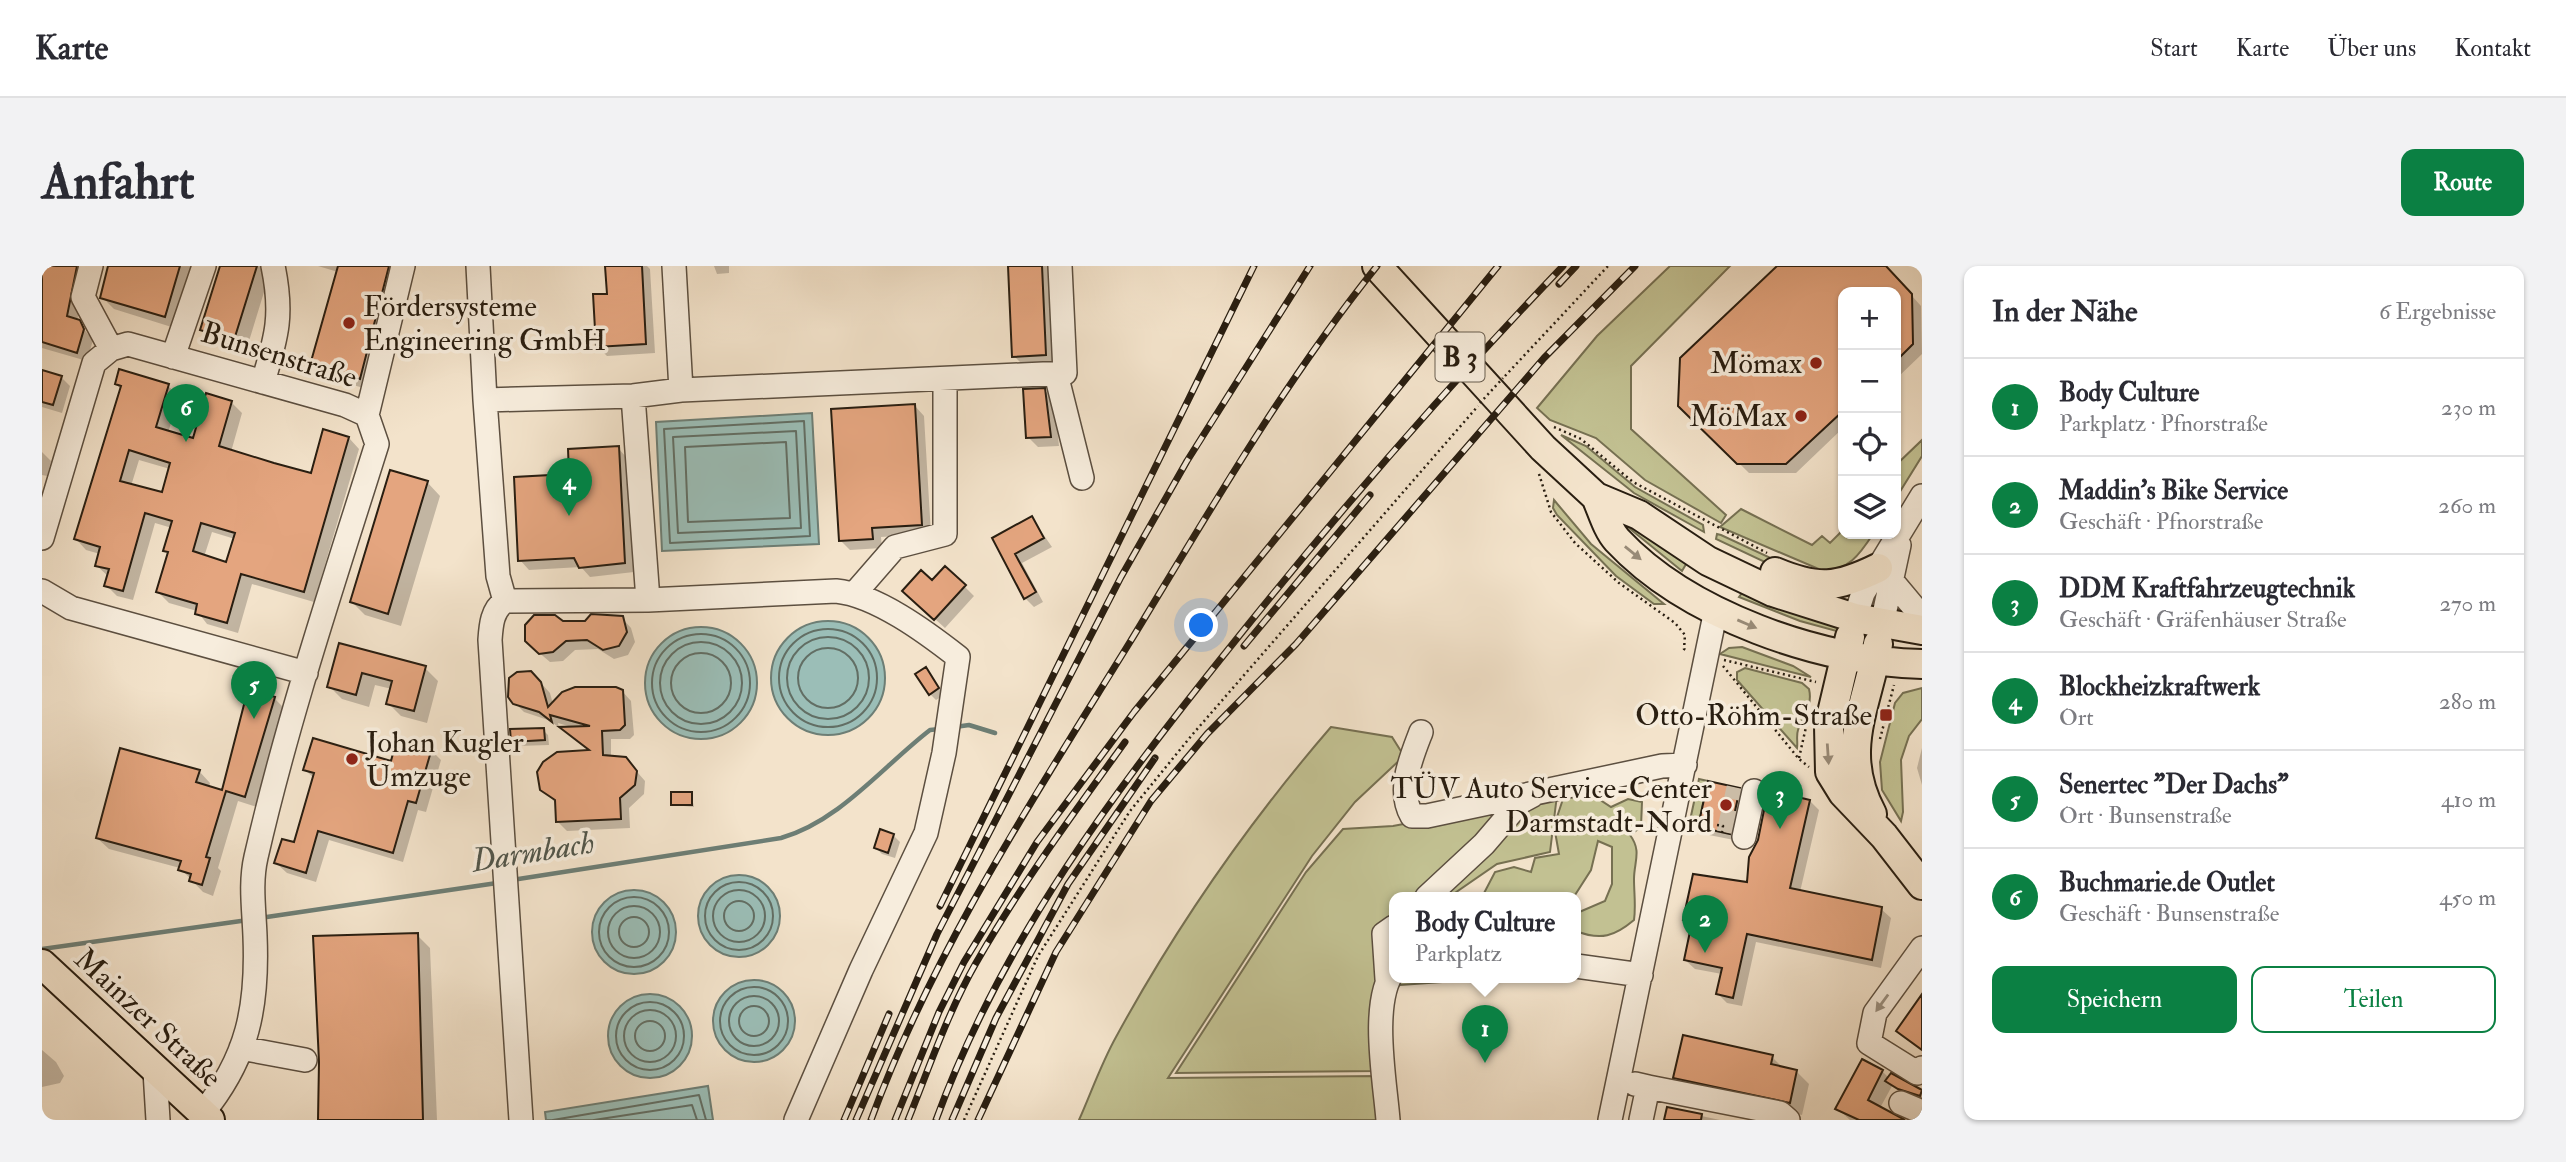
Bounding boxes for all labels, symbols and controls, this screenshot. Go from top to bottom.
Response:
text: Karte [35,28,108,69]
text: Start [2150,33,2198,64]
text: Karte [2236,33,2289,64]
text: Über uns [2327,33,2416,64]
text: Kontakt [2454,33,2531,64]
button: Route [2401,149,2524,216]
text: Anfahrt [42,152,194,213]
map controls [1838,287,1901,539]
button: + [1838,287,1901,350]
place label: Fördersysteme Engineering GmbH [363,288,606,359]
text: In der Nähe [1992,293,2137,330]
text: 6 Ergebnisse [2379,297,2496,326]
street label: Bunsenstraße [197,314,361,396]
marker: Fördersysteme Engineering GmbH [341,315,357,331]
road number: B 3 [1436,332,1484,382]
place label: Mömax [1710,345,1802,382]
button: − [1838,350,1901,413]
marker: Mömax [1808,355,1824,371]
text: Body Culture [2059,377,2199,409]
pin: 6 [163,384,209,442]
text: 1 [2011,393,2019,422]
text: 230 m [2441,393,2496,422]
place label: MöMax [1690,398,1787,435]
marker: MöMax [1793,408,1809,424]
text: Parkplatz · Pfnorstraße [2059,409,2268,438]
button: locate [1838,413,1901,476]
pin: 4 [546,458,592,516]
text: Maddin's Bike Service [2059,475,2288,507]
button: layers [1838,476,1901,539]
text: 2 [2009,491,2021,520]
text: 260 m [2438,491,2496,520]
text: Geschäft · Pfnorstraße [2059,507,2263,536]
one-way arrow [1623,545,1641,560]
text: DDM Kraftfahrzeugtechnik [2059,573,2355,605]
text: 3 [2011,589,2019,618]
text: 270 m [2439,589,2496,618]
text: Geschäft · Gräfenhäuser Straße [2059,605,2347,634]
your location [1184,608,1218,642]
one-way arrow [1736,619,1757,630]
pin: 5 [231,661,277,719]
text: Blockheizkraftwerk [2059,671,2260,703]
text: 4 [2009,687,2021,716]
text: 280 m [2439,687,2496,716]
place label: Otto-Röhm-Straße [1635,697,1872,734]
text: Ort [2059,703,2094,732]
marker: Otto-Röhm-Straße [1878,707,1894,723]
place label: Johan Kugler Umzuge [365,724,524,795]
one-way arrow [1823,743,1834,765]
marker: Johan Kugler Umzuge [344,751,360,767]
text: Senertec "Der Dachs" [2059,769,2289,801]
place label: TÜV Auto Service-Center Darmstadt-Nord [1390,770,1712,841]
pin: 3 [1757,771,1803,829]
text: 5 [2010,785,2020,814]
text: 410 m [2441,785,2496,814]
marker: TÜV Auto Service-Center Darmstadt-Nord [1718,797,1734,813]
text: Ort · Bunsenstraße [2059,801,2232,830]
water label: Darmbach [468,823,597,882]
text: Buchmarie.de Outlet [2059,867,2275,899]
text: 6 [2009,883,2021,912]
text: 450 m [2439,883,2496,912]
popup [1389,892,1581,983]
pin: 2 [1682,895,1728,953]
text: Geschäft · Bunsenstraße [2059,899,2279,928]
text: Body Culture [1415,907,1555,939]
text: Parkplatz [1415,939,1502,968]
street label: Mainzer Straße [67,940,229,1096]
button: Speichern [1992,966,2237,1033]
button: Teilen [2251,966,2496,1033]
one-way arrow [1875,994,1889,1012]
pin: 1 [1462,1005,1508,1063]

